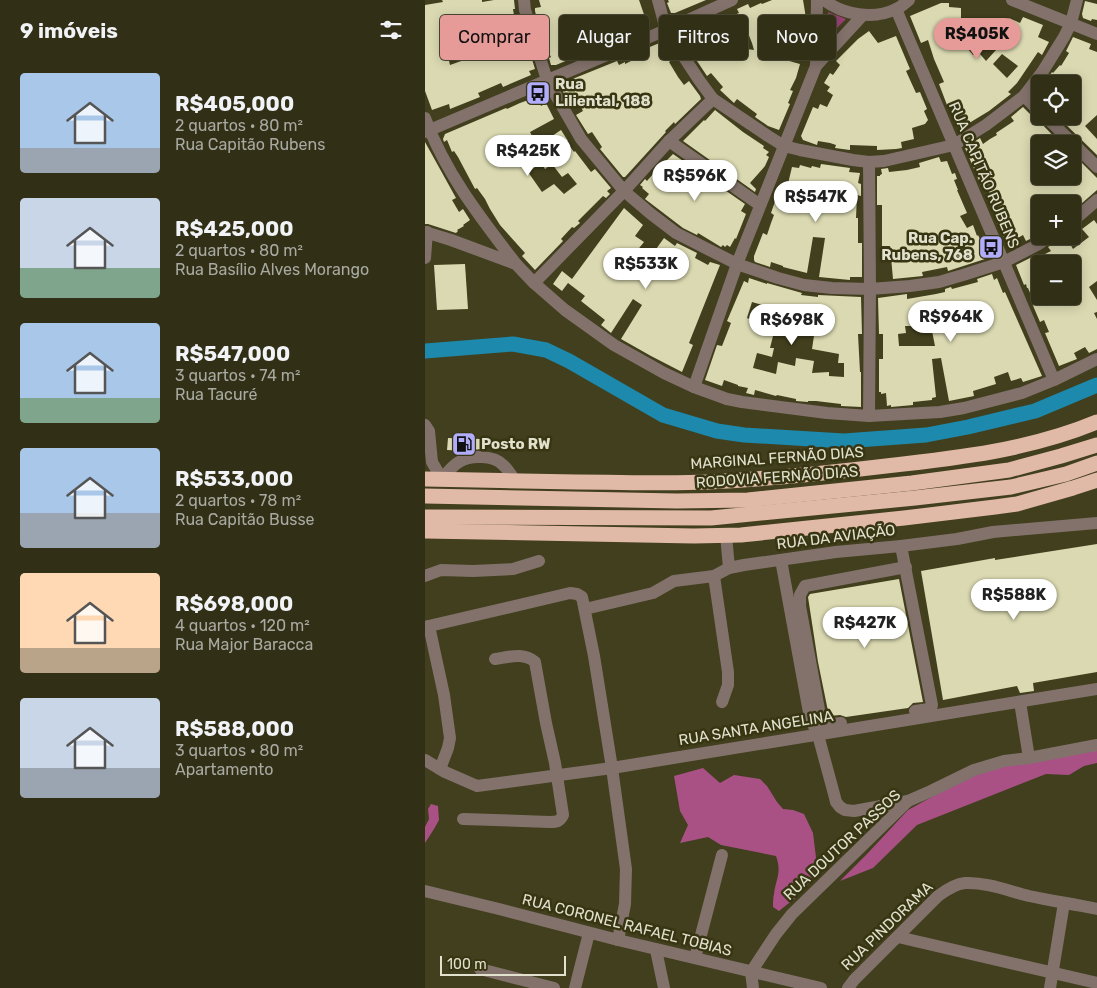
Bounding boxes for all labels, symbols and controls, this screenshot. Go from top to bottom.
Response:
chip: Comprar [440,15,549,60]
chip: Alugar [559,15,649,60]
chip: Filtros [659,15,748,60]
chip: Novo [758,15,836,60]
icon: filters [377,16,405,44]
text: 9 imóveis [20,18,118,43]
pin: R$405K [936,18,1018,60]
text: R$405K [945,24,1009,43]
place label: Rua Liliental, 188 [555,75,651,110]
map controls [1031,75,1081,305]
button: locate [1031,75,1081,125]
bus stop icon: Rua Liliental, 188 [525,80,551,106]
text: R$405,000 [175,91,294,116]
icon: home [60,93,120,153]
street label: RUA CAPITÃO RUBENS [945,99,1023,251]
text: 2 quartos · 80 m² [175,116,303,135]
pin: R$425K [487,134,569,177]
text: Rua Capitão Rubens [175,135,325,154]
button: layers [1031,135,1081,185]
text: R$425K [496,141,560,160]
pin: R$596K [654,160,736,202]
text: R$596K [663,166,727,185]
pin: R$547K [775,180,857,223]
text: R$547K [785,187,847,206]
button: + [1031,195,1081,245]
text: R$425,000 [175,216,294,241]
icon: home [60,218,120,278]
place label: Rua Cap. Rubens, 768 [881,229,973,264]
bus stop icon: Rua Cap. Rubens, 768 [978,234,1004,260]
text: 2 quartos · 80 m² [175,241,303,260]
pin: R$533K [605,248,687,290]
text: R$533K [614,254,678,273]
button: − [1031,255,1081,305]
text: Rua Basílio Alves Morango [175,260,369,279]
pin: R$964K [910,300,992,343]
pin: R$698K [751,304,833,346]
text: R$964K [919,307,983,326]
text: R$698K [760,310,824,329]
text: R$547,000 [175,341,290,366]
icon: home [60,343,120,403]
text: 3 quartos · 74 m² [175,366,301,385]
text: Rua Tacuré [175,385,257,404]
fuel station icon: Posto RW [451,431,477,457]
place label: Posto RW [481,435,551,453]
street label: MARGINAL FERNÃO DIAS [690,443,864,473]
street label: RODOVIA FERNÃO DIAS [695,462,859,492]
text: R$533,000 [175,466,293,491]
icon: home [60,468,120,528]
text: 2 quartos · 78 m² [175,491,301,510]
text: Rua Capitão Busse [175,510,315,529]
street label: RUA DA AVIAÇÃO [776,521,896,553]
pin: R$588K [973,578,1055,621]
text: R$588K [982,585,1046,604]
text: R$698,000 [175,591,293,616]
icon: home [60,593,120,653]
pin: R$427K [824,606,906,649]
text: R$427K [834,613,896,632]
text: 4 quartos · 120 m² [175,616,310,635]
text: Rua Major Baracca [175,635,313,654]
street label: RUA SANTA ANGELINA [677,707,835,749]
text: R$588,000 [175,716,294,741]
icon: home [60,718,120,778]
text: 3 quartos · 80 m² [175,741,303,760]
text: Apartamento [175,760,273,779]
street label: RUA DOUTOR PASSOS [780,786,904,904]
street label: RUA PINDORAMA [838,878,936,974]
street label: RUA CORONEL RAFAEL TOBIAS [520,890,734,960]
scale bar [440,953,566,976]
text: 100 m [447,956,487,973]

